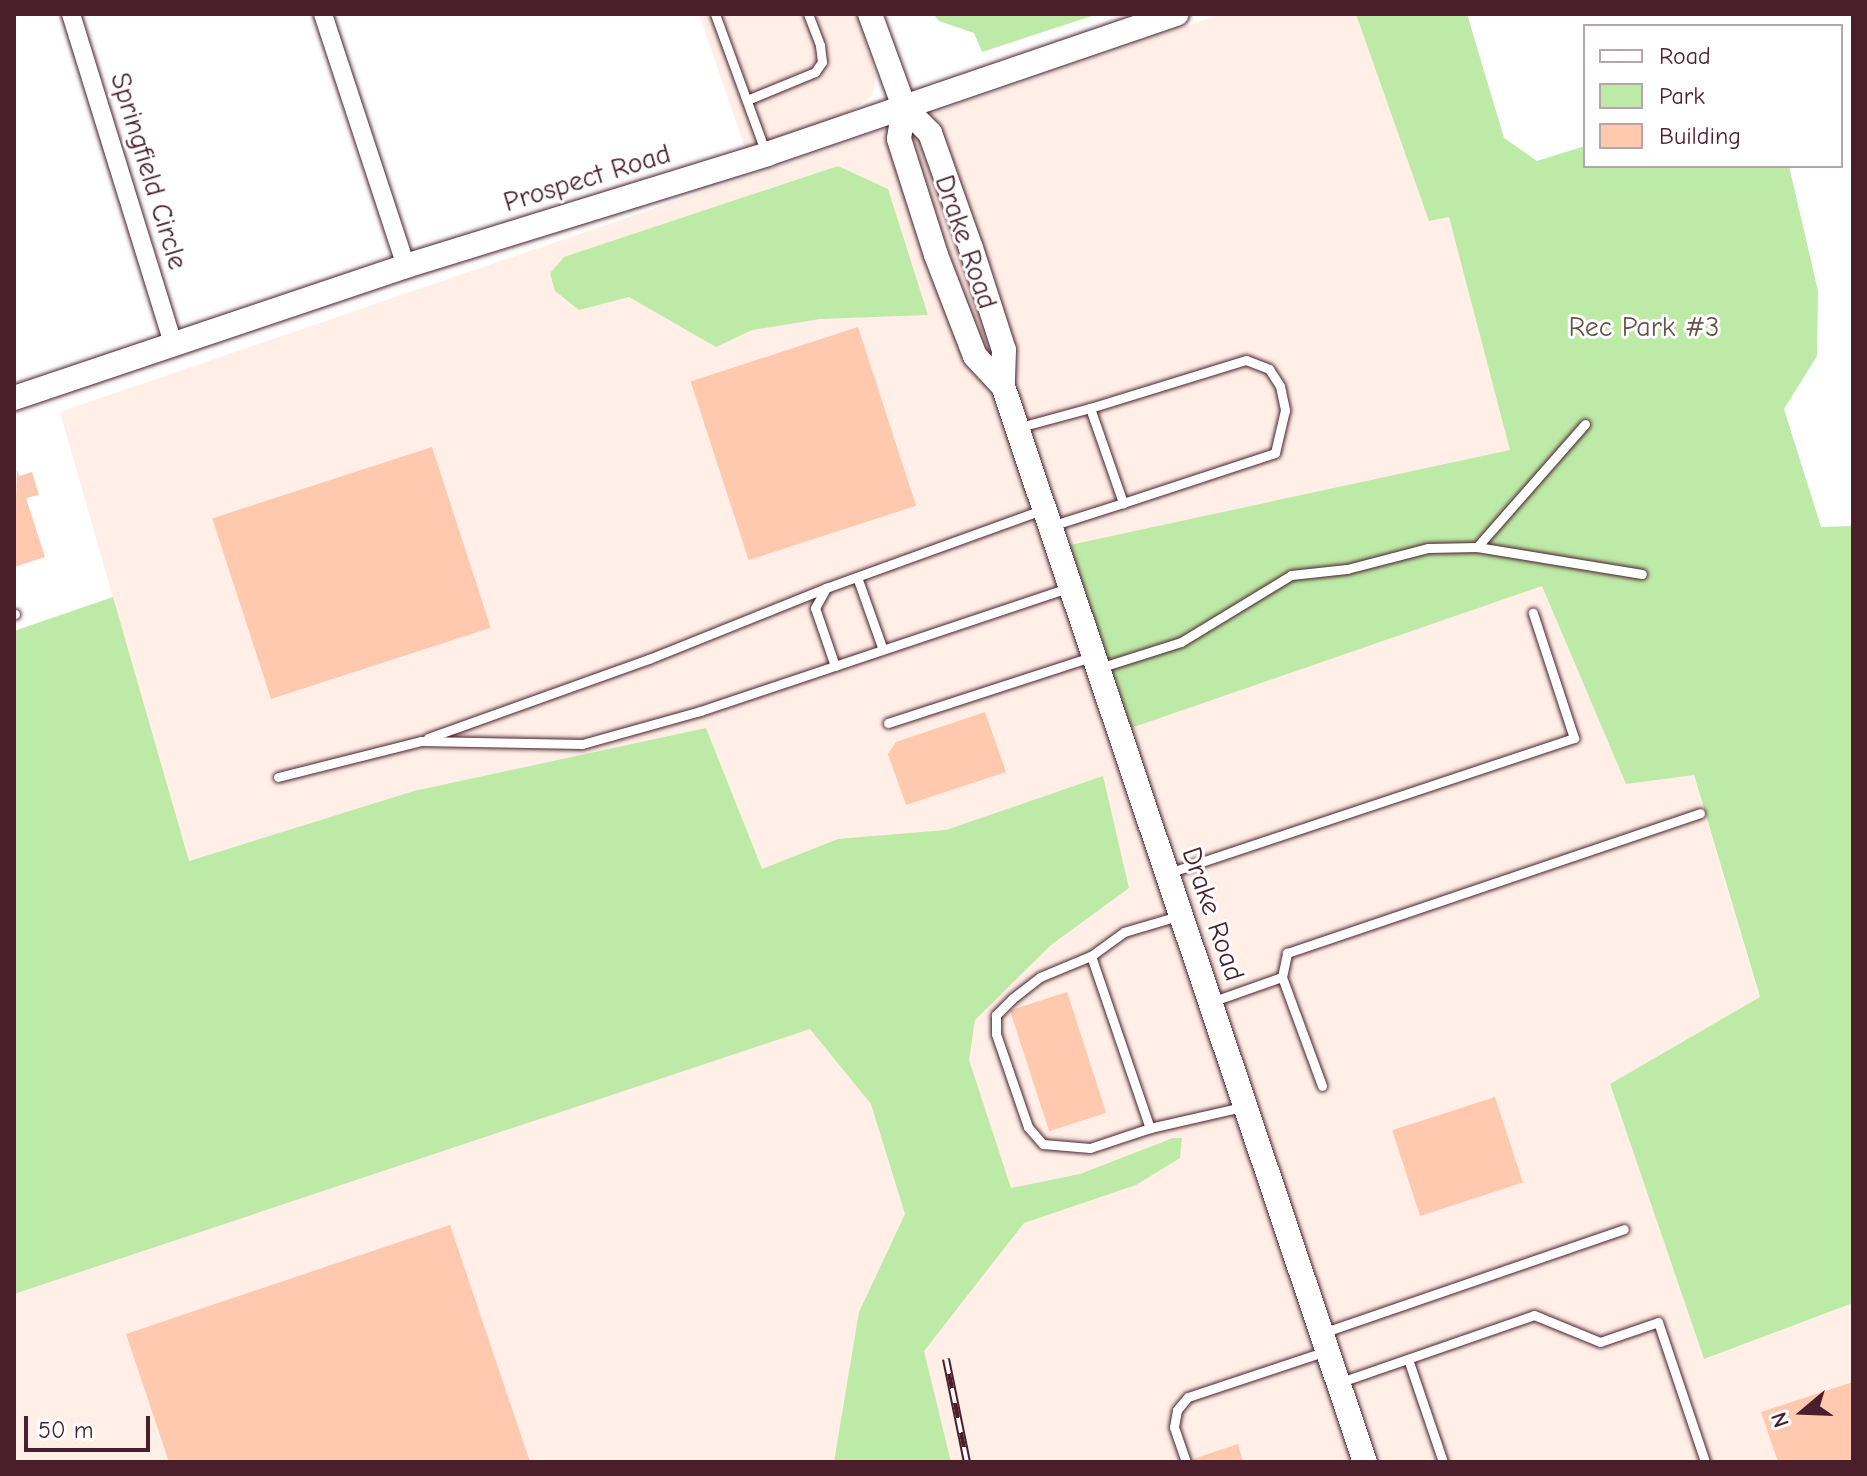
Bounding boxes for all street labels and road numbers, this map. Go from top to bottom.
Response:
street label: Springfield Circle [103,68,195,274]
street label: Prospect Road [499,137,675,219]
street label: Drake Road [927,171,1005,313]
street label: Drake Road [1174,843,1252,985]

